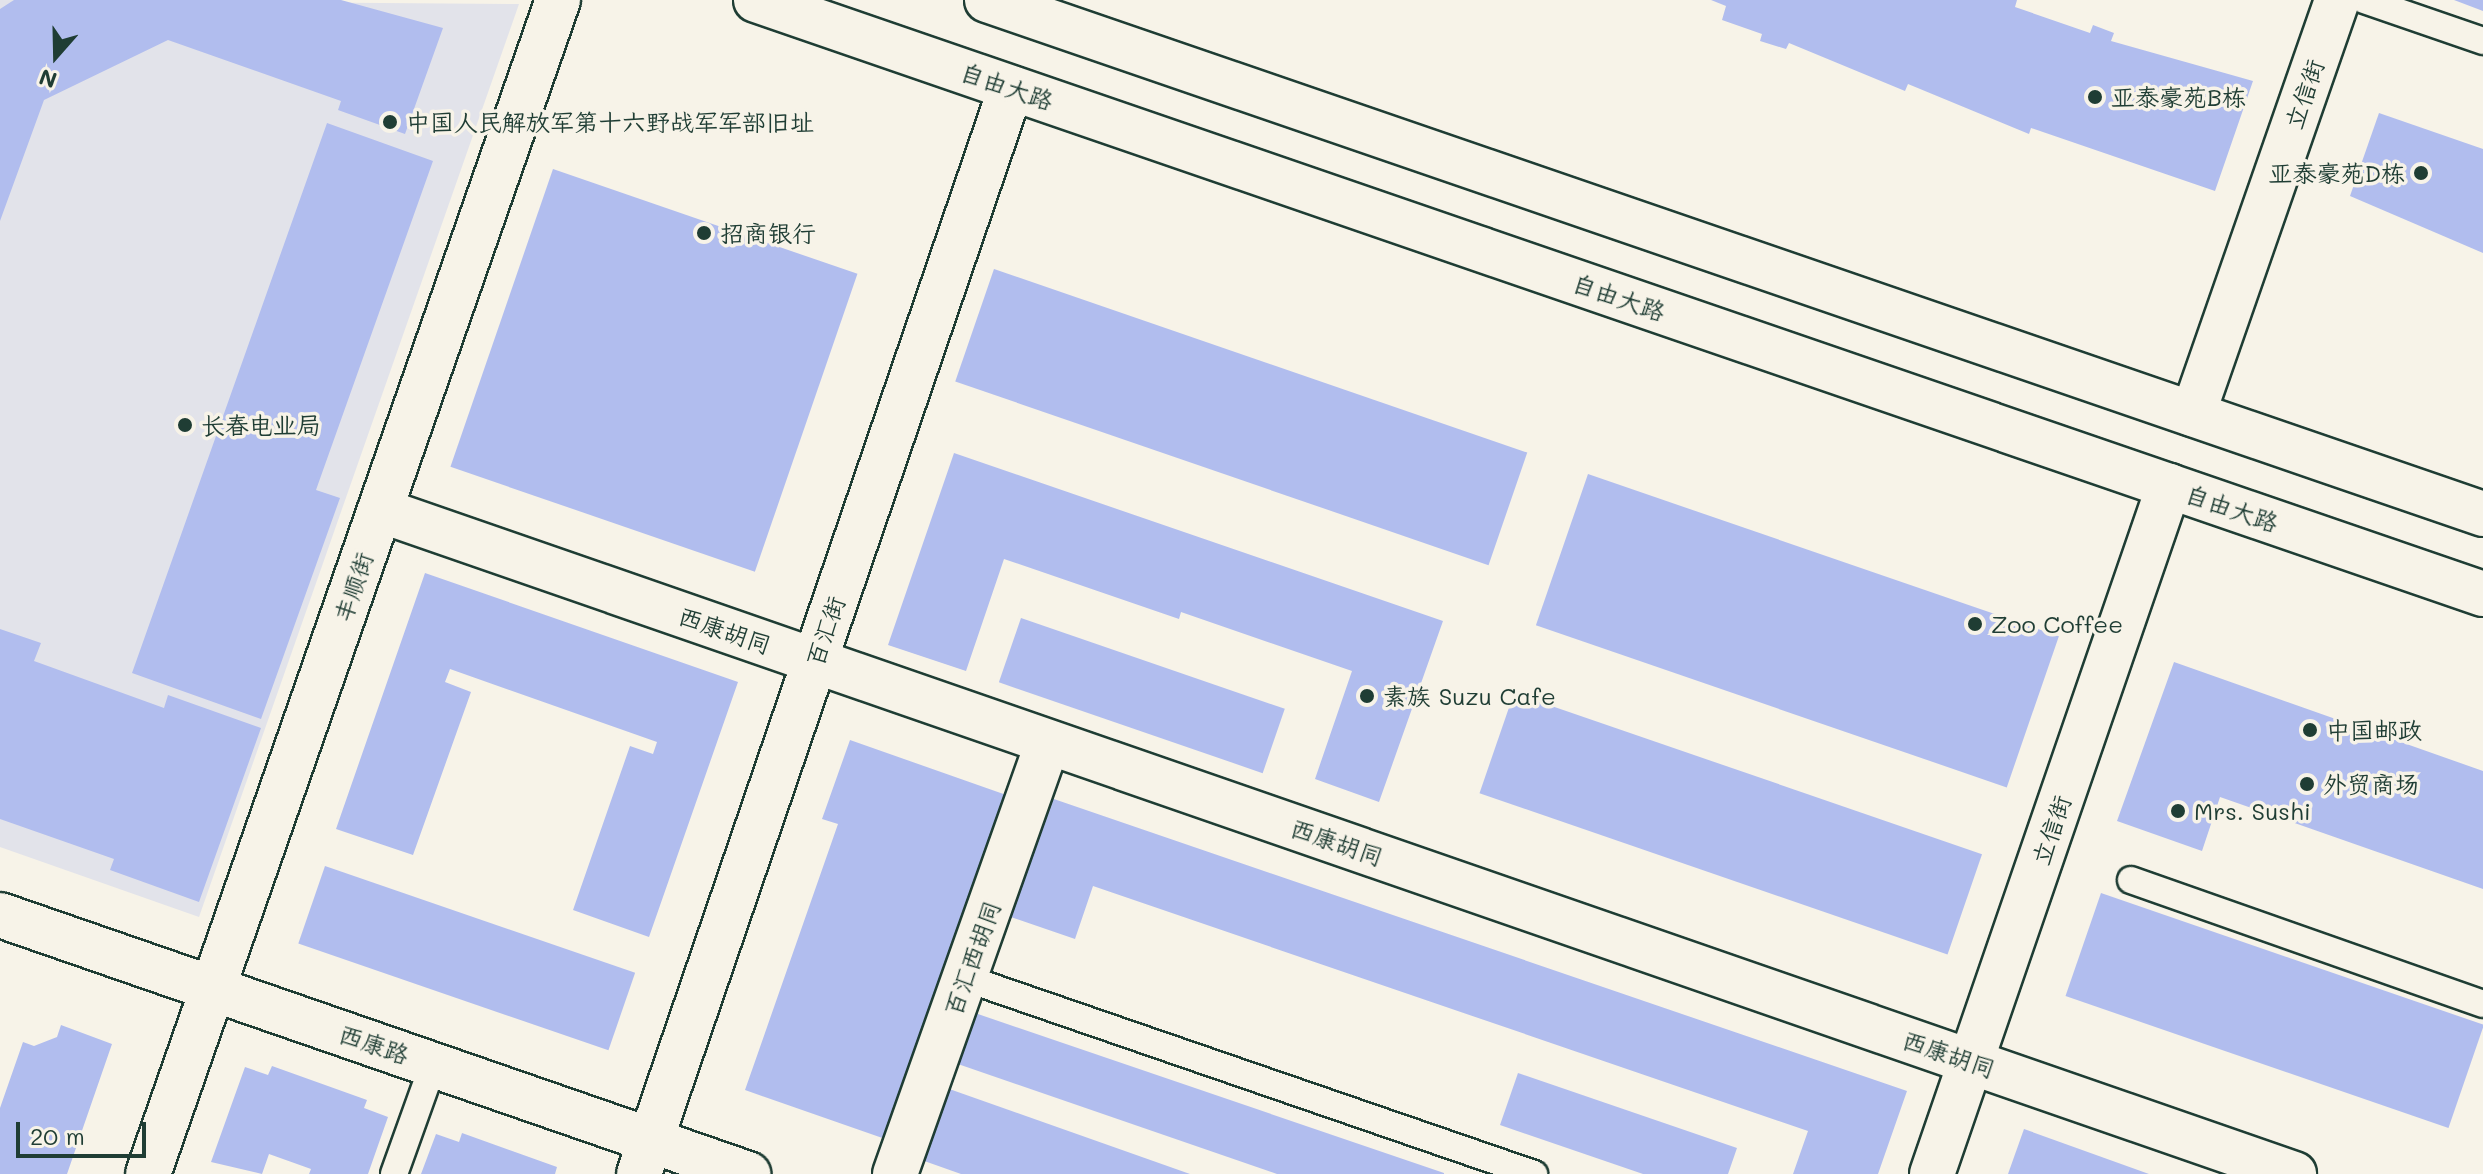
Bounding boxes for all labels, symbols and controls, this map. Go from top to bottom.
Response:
north arrow [16,16,96,96]
street label: 立信街 [2279,55,2329,133]
street label: 自由大路 [957,57,1057,115]
text: N [35,63,60,96]
place label: 亚泰豪苑B栋 [2111,83,2246,111]
marker: 亚泰豪苑B栋 [2086,88,2104,106]
place label: 中国人民解放军第十六野战军军部旧址 [406,108,814,136]
marker: 中国人民解放军第十六野战军军部旧址 [381,113,399,131]
place label: 亚泰豪苑D栋 [2269,159,2405,187]
marker: 亚泰豪苑D栋 [2412,164,2430,182]
place label: 招商银行 [720,219,816,247]
marker: 招商银行 [695,224,713,242]
street label: 自由大路 [1569,268,1669,326]
place label: 长春电业局 [201,411,321,439]
marker: 长春电业局 [176,416,194,434]
street label: 自由大路 [2182,479,2282,537]
street label: 丰顺街 [328,548,378,626]
street label: 百汇街 [800,592,850,670]
street label: 西康胡同 [675,601,775,659]
place label: Zoo Coffee [1991,610,2123,638]
marker: Zoo Coffee [1966,615,1984,633]
place label: 素族 Suzu Cafe [1383,682,1556,710]
marker: 素族 Suzu Cafe [1358,687,1376,705]
place label: 中国邮政 [2326,716,2422,744]
marker: 中国邮政 [2301,721,2319,739]
place label: 外贸商场 [2323,770,2419,798]
marker: 外贸商场 [2298,775,2316,793]
street label: 立信街 [2026,791,2076,869]
place label: Mrs. Sushi [2194,797,2311,825]
marker: Mrs. Sushi [2169,802,2187,820]
street label: 西康胡同 [1287,813,1387,871]
street label: 百汇西胡同 [938,897,1006,1019]
street label: 西康路 [335,1019,413,1069]
street label: 西康胡同 [1899,1025,1999,1083]
scale bar [20,1106,150,1156]
text: 20 m [30,1120,85,1151]

